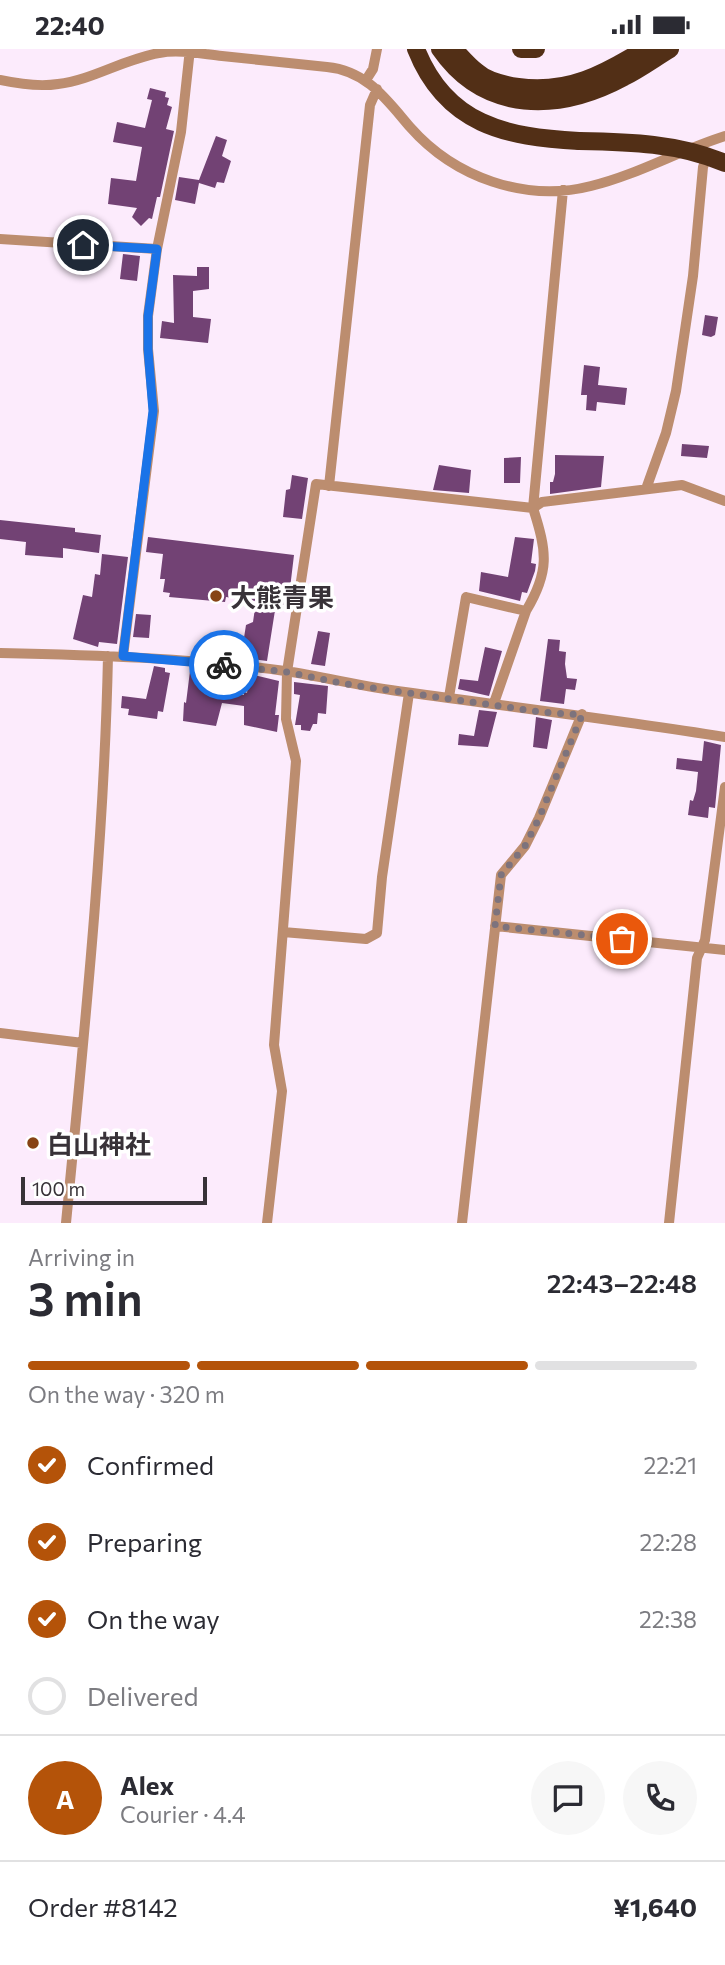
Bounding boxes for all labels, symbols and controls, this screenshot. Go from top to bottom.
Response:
text: 22:40 [35,9,105,40]
pin [53,215,113,275]
icon: home [64,226,102,264]
place label: 大熊青果 [230,581,334,612]
marker: 大熊青果 [208,588,224,604]
courier [189,630,259,700]
icon: bike [205,646,243,684]
pin [592,909,652,969]
icon: bag [603,920,641,958]
place label: 白山神社 [47,1128,151,1159]
marker: 白山神社 [25,1135,41,1151]
scale bar [21,1174,206,1206]
text: 100 m [32,1177,85,1200]
text: Arriving in [28,1243,135,1271]
text: 22:43–22:48 [547,1267,697,1298]
text: 3 min [28,1269,143,1325]
text: On the way · 320 m [28,1380,225,1408]
icon: check [28,1446,66,1484]
text: Confirmed [87,1449,214,1480]
text: 22:21 [643,1451,697,1479]
icon: check [28,1523,66,1561]
text: Preparing [87,1526,202,1557]
text: 22:28 [639,1528,697,1556]
icon: check [28,1600,66,1638]
text: On the way [87,1603,220,1634]
text: 22:38 [639,1605,697,1633]
text: Delivered [87,1680,198,1711]
button: chat [531,1761,605,1835]
button: phone [623,1761,697,1835]
text: Alex [120,1769,174,1800]
text: A [56,1783,74,1814]
text: Courier · 4.4 [120,1800,246,1828]
text: Order #8142 [28,1891,178,1922]
text: ¥1,640 [613,1891,697,1922]

